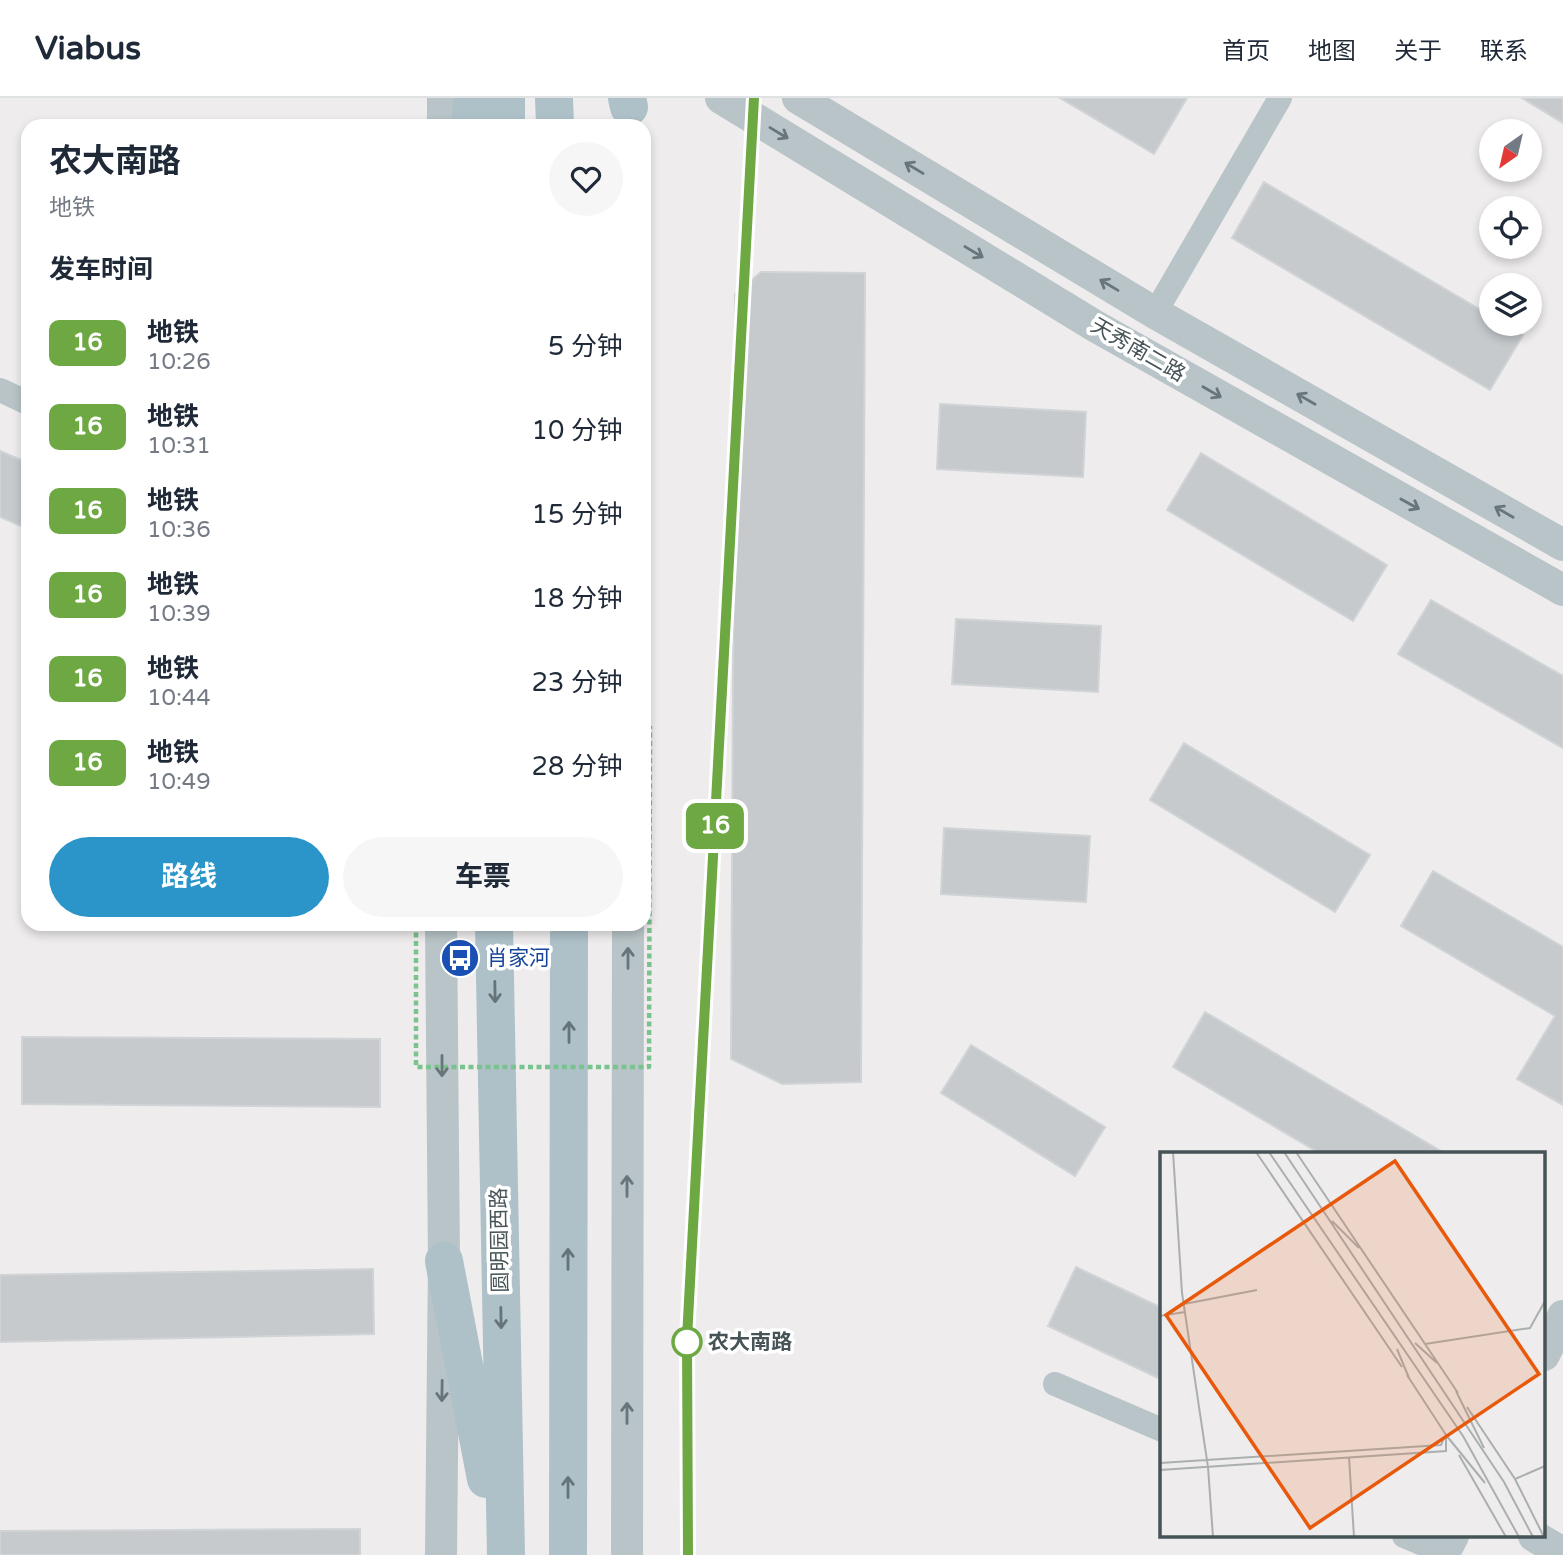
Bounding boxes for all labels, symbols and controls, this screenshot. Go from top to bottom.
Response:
text: Viabus [35,29,141,68]
text: 首页 [1222,37,1270,66]
text: 地图 [1308,37,1356,66]
text: 关于 [1394,37,1442,66]
text: 联系 [1480,37,1528,66]
north arrow [1479,119,1542,182]
map controls [1479,119,1542,336]
one-way arrow [769,127,789,141]
text: 农大南路 [49,142,181,181]
button: heart [549,142,623,216]
one-way arrow [905,161,925,175]
text: 地铁 [49,194,95,222]
button: locate [1479,196,1542,259]
one-way arrow [963,245,983,259]
text: 发车时间 [49,254,153,285]
button: layers [1479,273,1542,336]
one-way arrow [1100,278,1120,292]
street label: 天秀南二路 [1086,313,1190,387]
text: 地铁 [147,317,199,348]
text: 16 [72,328,103,357]
text: 5 分钟 [548,331,623,362]
text: 10:26 [147,348,211,376]
one-way arrow [1201,385,1221,399]
one-way arrow [1296,392,1317,405]
text: 地铁 [147,401,199,432]
text: 16 [72,412,103,441]
text: 10 分钟 [532,415,623,446]
text: 10:31 [147,432,211,460]
text: 地铁 [147,485,199,516]
text: 16 [72,496,103,525]
one-way arrow [1399,497,1419,511]
text: 15 分钟 [532,499,623,530]
one-way arrow [1494,505,1514,519]
text: 10:36 [147,516,211,544]
text: 地铁 [147,569,199,600]
text: 16 [72,580,103,609]
text: 18 分钟 [532,583,623,614]
text: 10:39 [147,600,211,628]
text: 地铁 [147,653,199,684]
text: 16 [72,664,103,693]
text: 23 分钟 [532,667,623,698]
text: 10:44 [147,684,211,712]
text: 地铁 [147,737,199,768]
text: 16 [72,748,103,777]
text: 28 分钟 [532,751,623,782]
text: 10:49 [147,768,211,796]
line badge: 16 [684,803,746,849]
text: 16 [700,811,730,840]
button: 路线 [49,837,329,917]
button: 车票 [343,837,623,917]
bus stop icon: 肖家河 [439,937,481,979]
place label: 肖家河 [487,946,550,971]
one-way arrow [621,947,635,970]
one-way arrow [488,980,502,1003]
one-way arrow [562,1021,576,1044]
one-way arrow [435,1054,449,1077]
inset map [1160,1152,1546,1538]
one-way arrow [620,1175,634,1198]
street label: 圆明园西路 [487,1187,513,1293]
one-way arrow [561,1248,575,1271]
one-way arrow [494,1306,508,1329]
marker: 农大南路 [672,1327,702,1357]
place label: 农大南路 [708,1330,792,1355]
one-way arrow [436,1379,449,1402]
one-way arrow [620,1402,634,1425]
one-way arrow [561,1476,575,1499]

